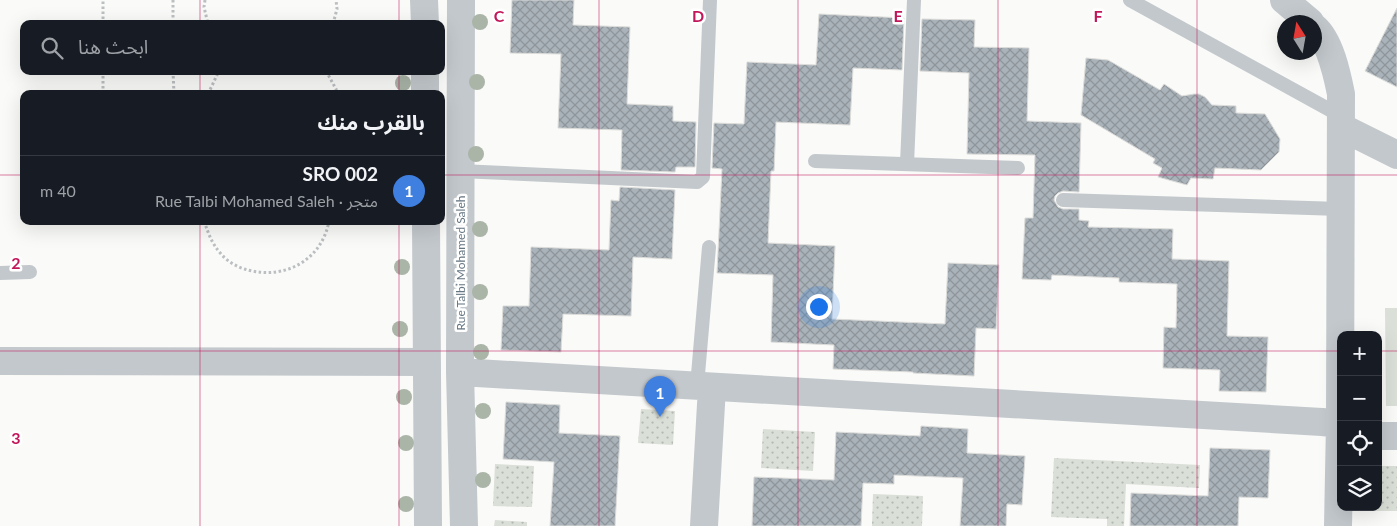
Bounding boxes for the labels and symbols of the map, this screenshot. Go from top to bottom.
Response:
text: C [494,6,505,25]
text: D [692,6,704,25]
text: E [893,6,903,25]
text: F [1093,6,1103,25]
north arrow [1277,15,1322,60]
street label: Rue Talbi Mohamed Saleh [453,196,468,330]
text: 2 [11,253,21,272]
your location [806,294,832,320]
pin: 1 [644,376,676,417]
text: 3 [11,428,21,447]

